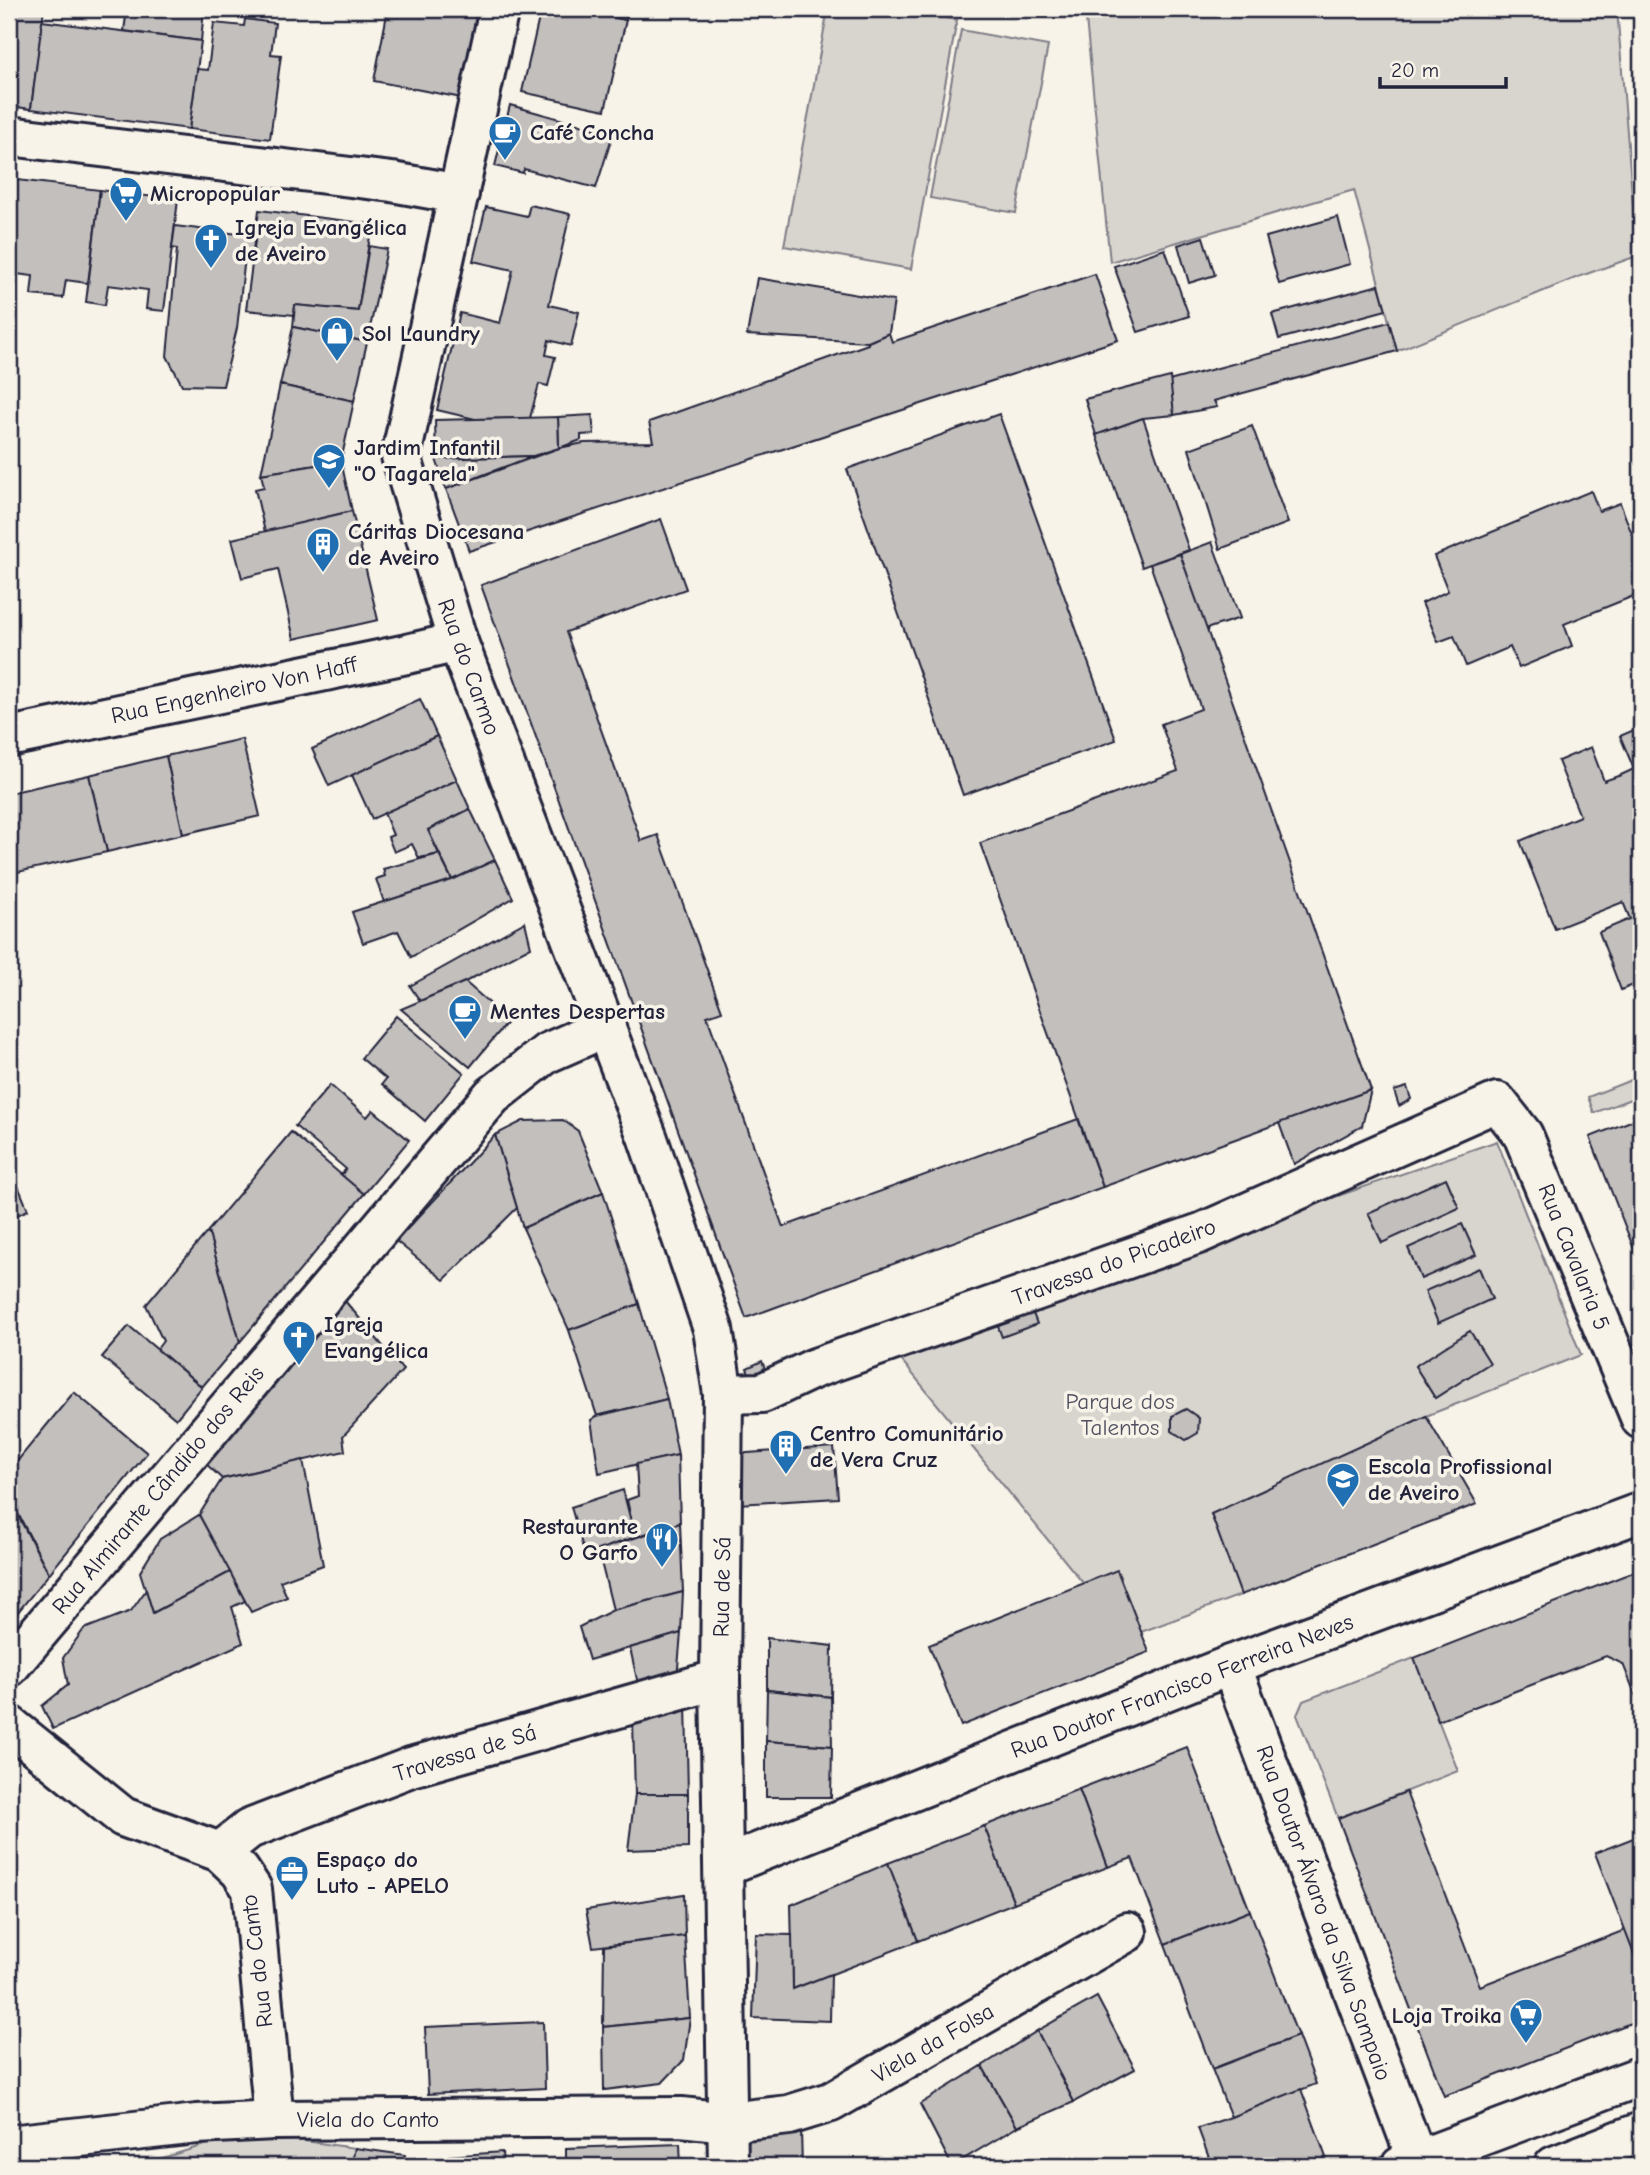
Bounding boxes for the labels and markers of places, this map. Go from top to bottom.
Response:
cafe icon: Café Concha [486,113,524,162]
place label: Café Concha [530,119,655,146]
supermarket icon: Micropopular [107,174,145,223]
place label: Micropopular [150,180,281,207]
place label: Igreja Evangélica de Aveiro [235,214,407,267]
church icon: Igreja Evangélica de Aveiro [192,221,230,270]
shop icon: Sol Laundry [318,314,356,363]
place label: Sol Laundry [362,320,480,347]
place label: Jardim Infantil "O Tagarela" [354,434,501,487]
school or university icon: Jardim Infantil "O Tagarela" [310,441,348,490]
place label: Cáritas Diocesana de Aveiro [348,518,525,571]
building icon: Cáritas Diocesana de Aveiro [304,525,342,574]
cafe icon: Mentes Despertas [446,992,484,1041]
place label: Mentes Despertas [490,998,665,1025]
place label: Igreja Evangélica [324,1311,429,1364]
church icon: Igreja Evangélica [280,1318,318,1367]
place label: Centro Comunitário de Vera Cruz [810,1420,1004,1473]
building icon: Centro Comunitário de Vera Cruz [767,1427,805,1476]
place label: Escola Profissional de Aveiro [1368,1453,1552,1506]
school or university icon: Escola Profissional de Aveiro [1324,1460,1362,1509]
place label: Restaurante O Garfo [522,1513,638,1566]
restaurant icon: Restaurante O Garfo [643,1520,681,1569]
place label: Espaço do Luto - APELO [316,1846,449,1899]
office icon: Espaço do Luto - APELO [273,1853,311,1902]
supermarket icon: Loja Troika [1507,1996,1545,2045]
place label: Loja Troika [1391,2002,1502,2029]

